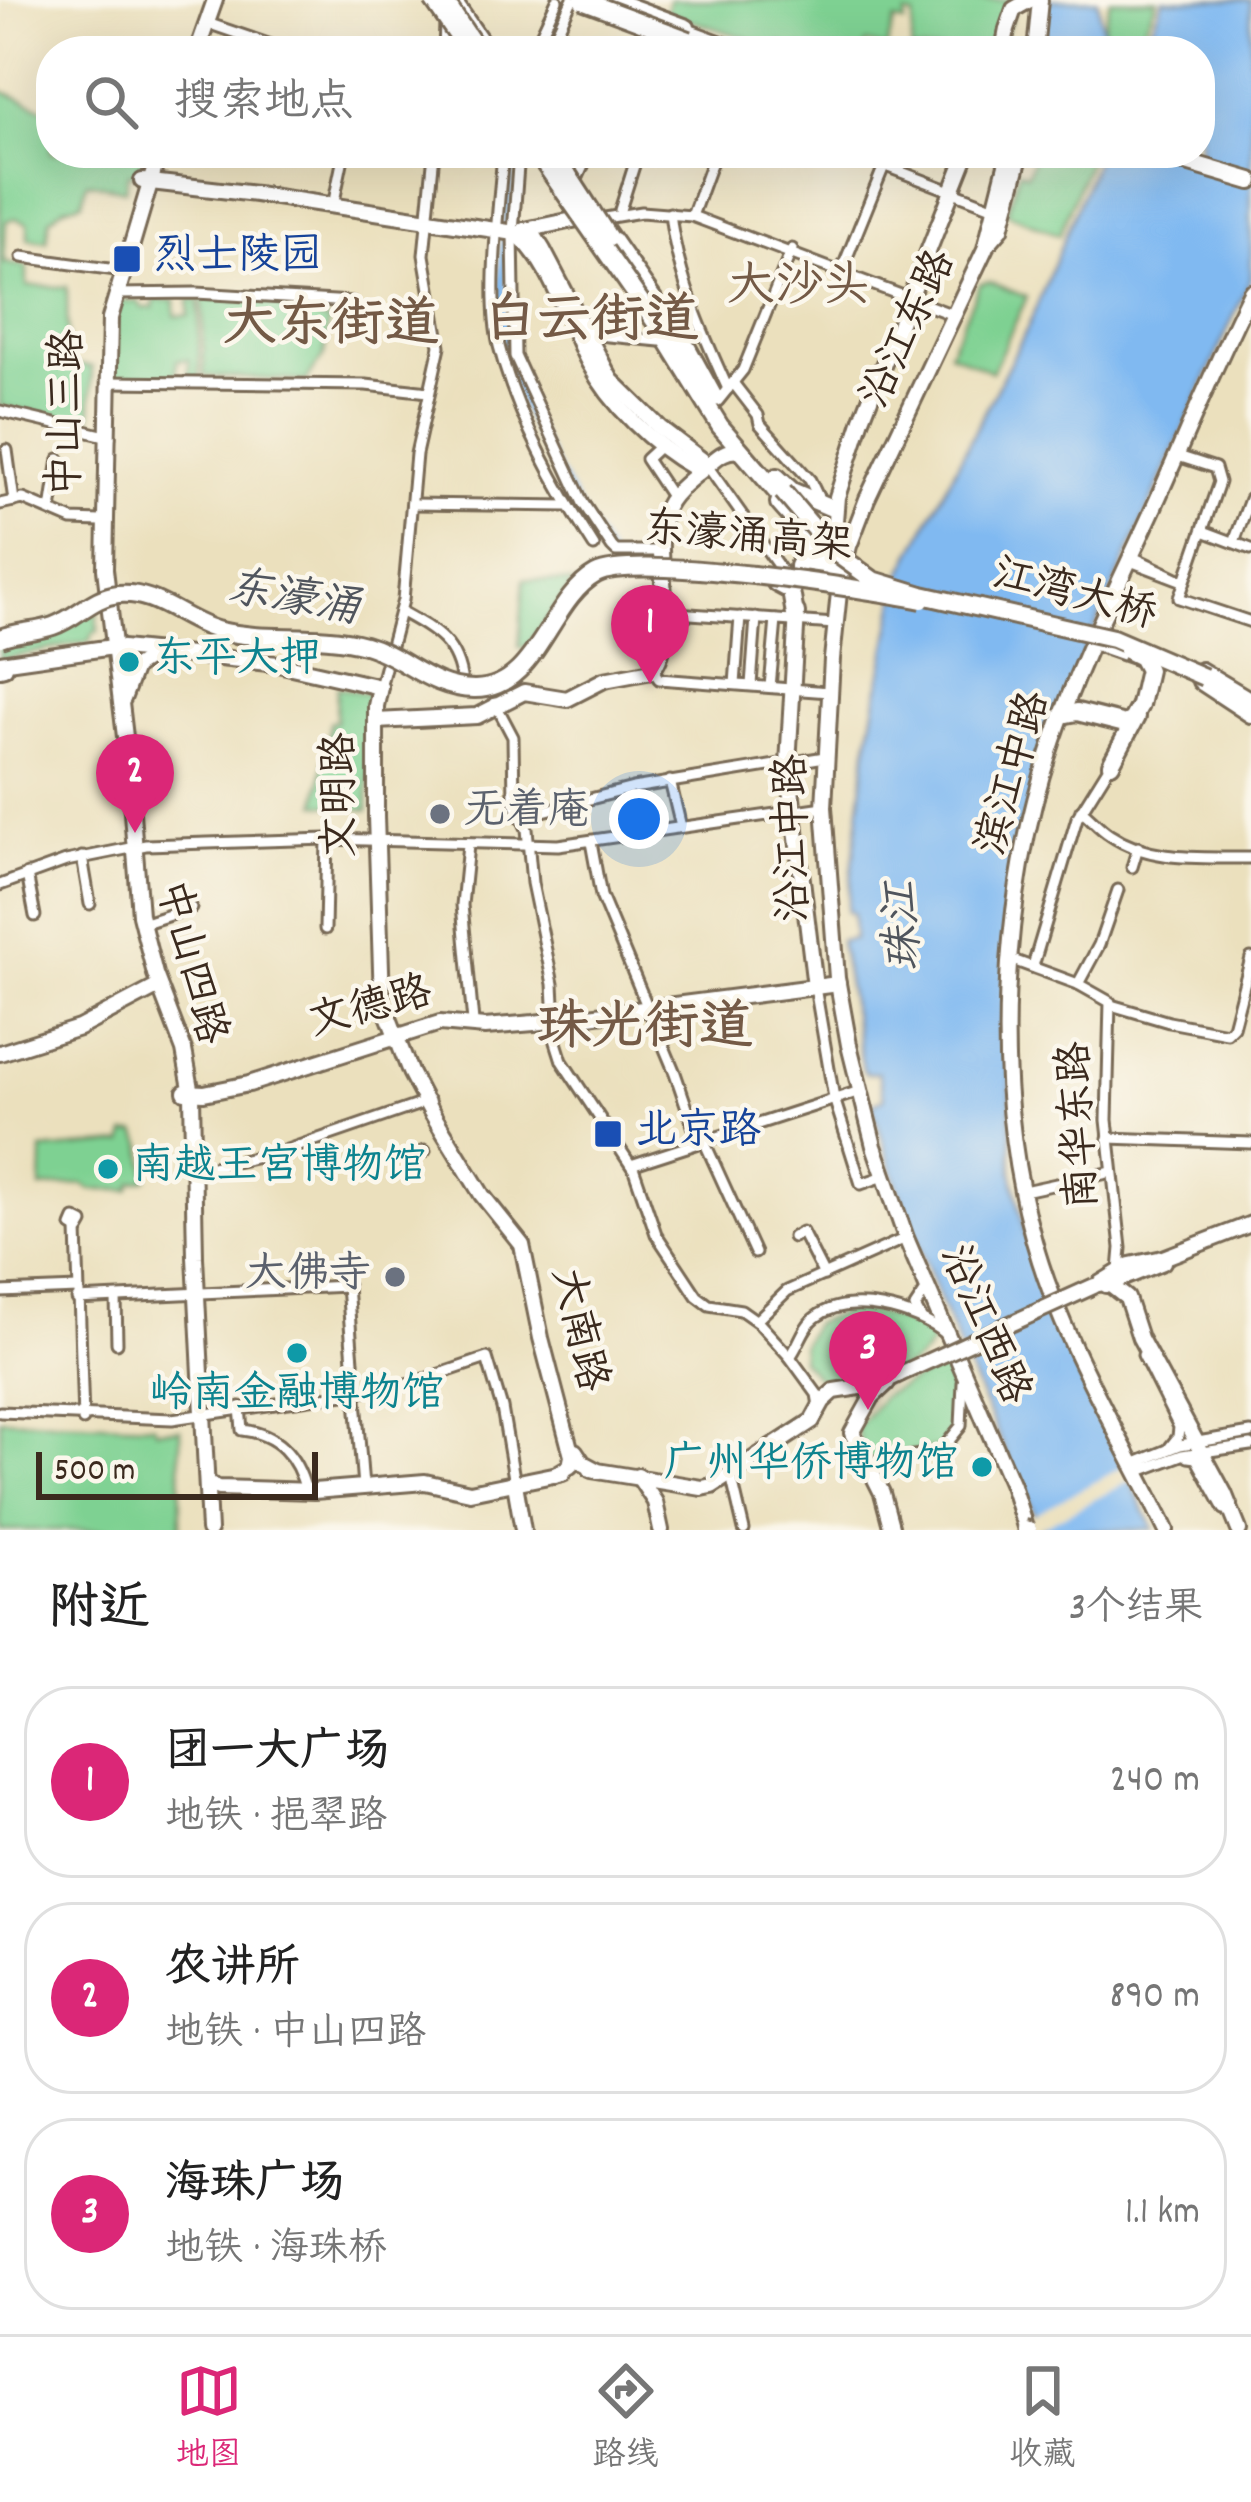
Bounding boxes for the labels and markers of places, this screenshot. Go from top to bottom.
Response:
place label: 烈士陵园 [154,229,322,289]
marker: 烈士陵园 [111,243,143,275]
pin: 1 [611,585,689,684]
place label: 东平大押 [153,632,321,692]
marker: 东平大押 [116,649,142,675]
pin: 2 [96,734,174,833]
place label: 无着庵 [464,784,590,844]
marker: 无着庵 [427,801,453,827]
place label: 北京路 [635,1104,761,1164]
marker: 北京路 [592,1118,624,1150]
place label: 南越王宫博物馆 [132,1139,426,1199]
marker: 南越王宫博物馆 [95,1156,121,1182]
place label: 大佛寺 [245,1247,371,1307]
marker: 大佛寺 [382,1264,408,1290]
pin: 3 [829,1311,907,1410]
marker: 岭南金融博物馆 [284,1340,310,1366]
place label: 岭南金融博物馆 [150,1367,444,1427]
place label: 广州华侨博物馆 [664,1437,958,1497]
marker: 广州华侨博物馆 [969,1454,995,1480]

